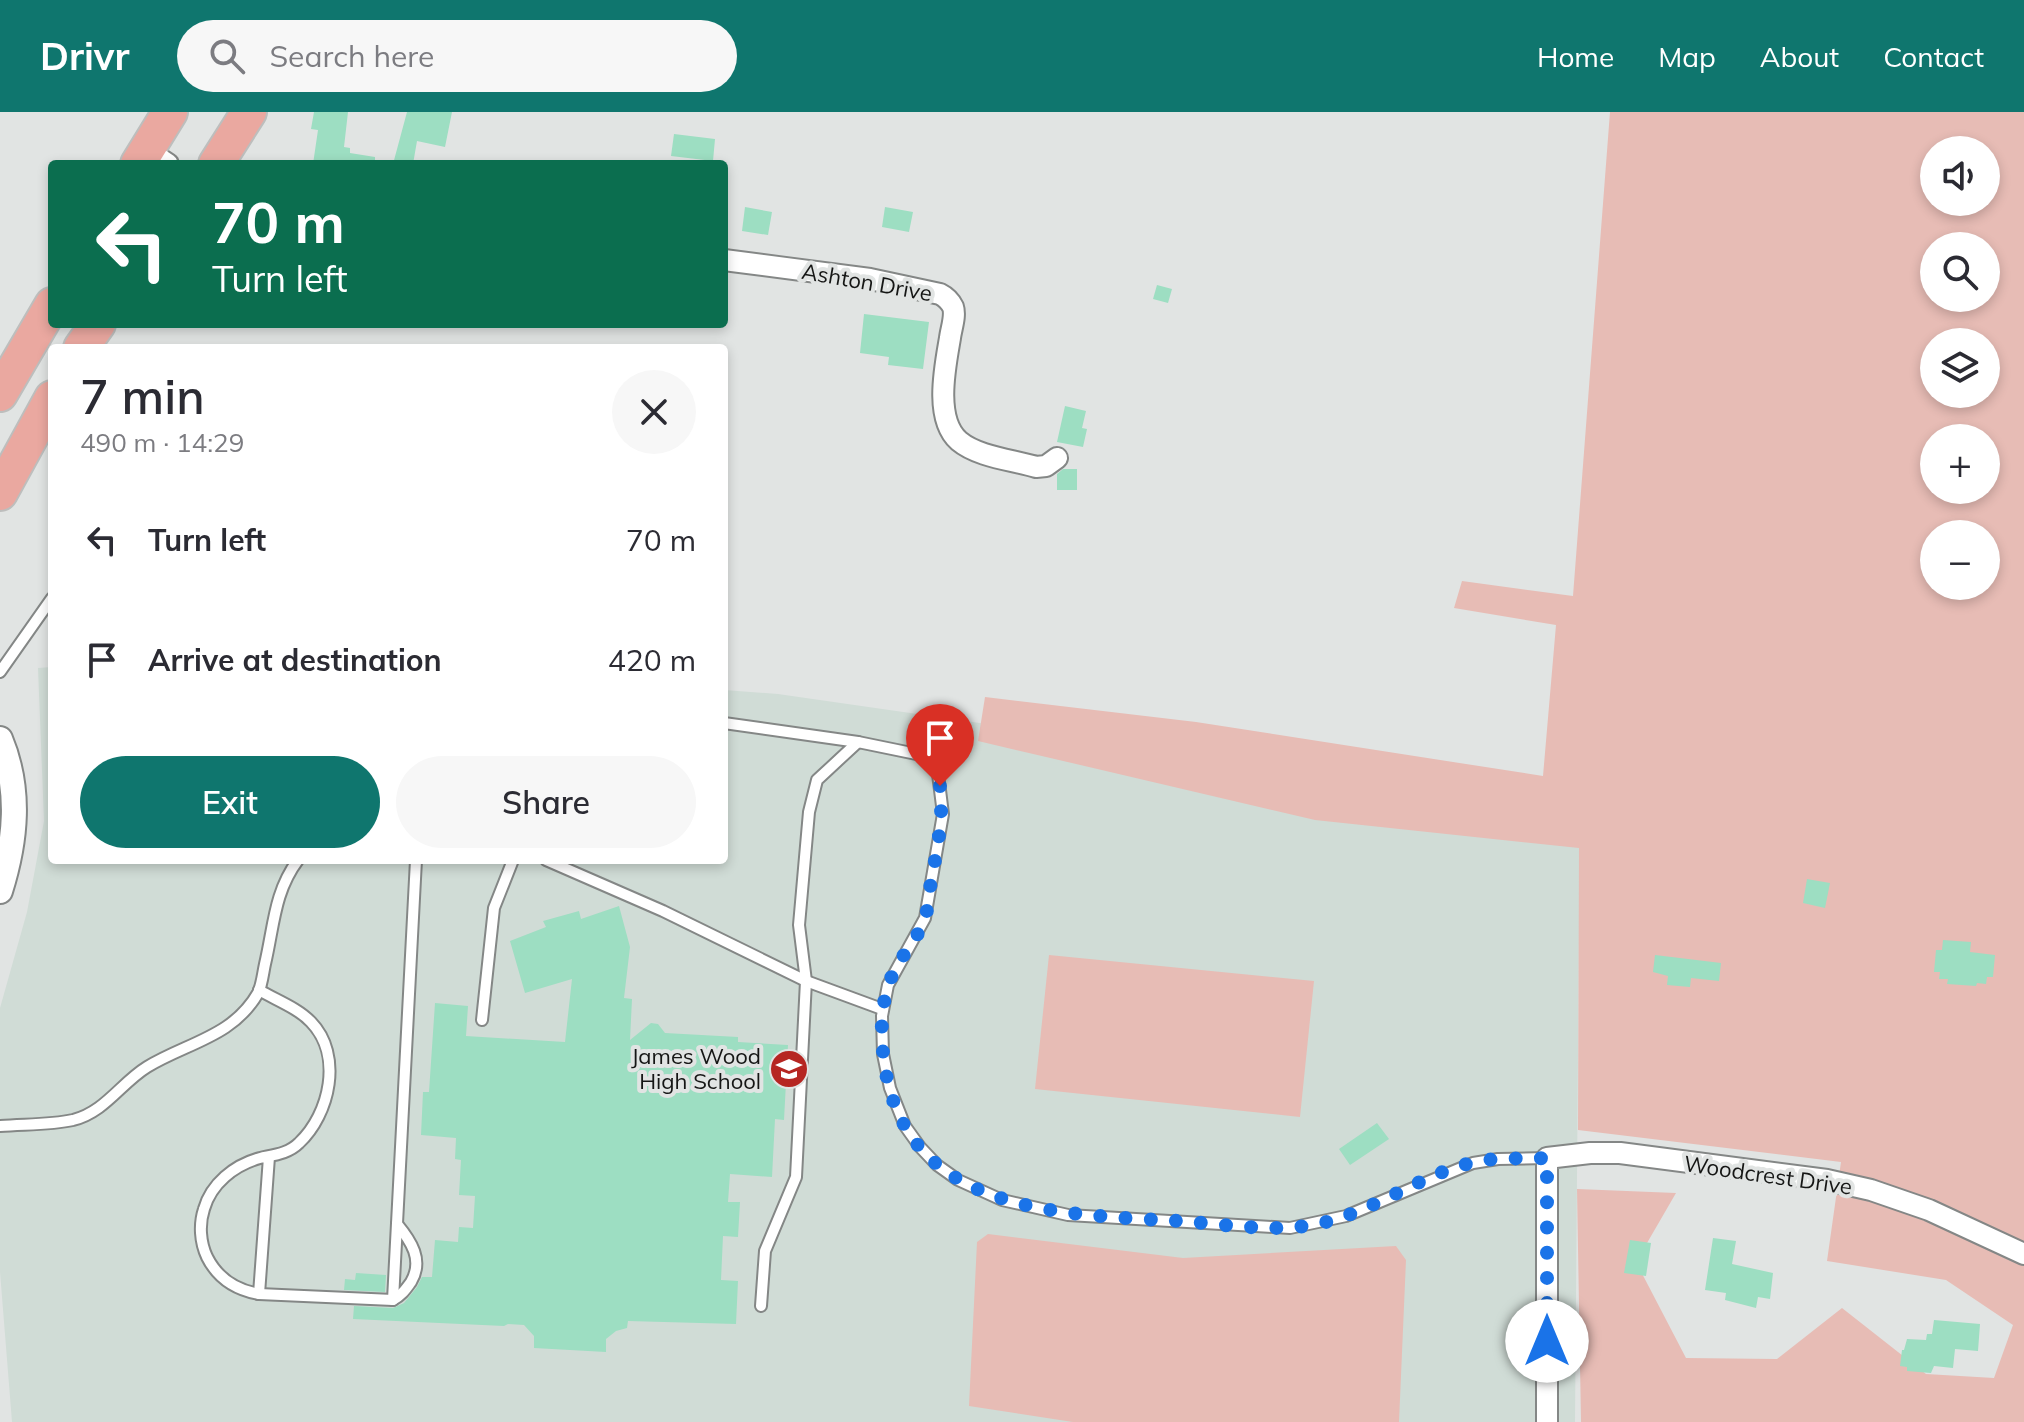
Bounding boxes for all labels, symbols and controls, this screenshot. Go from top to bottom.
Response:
search box [177,20,737,92]
text: Drivr [40,32,129,80]
icon: search [205,34,249,78]
text: Search here [269,37,434,75]
text: Home [1537,39,1614,74]
text: Map [1658,39,1716,74]
text: About [1760,39,1839,74]
text: Contact [1883,39,1984,74]
map controls [1920,136,2000,600]
button: sound [1920,136,2000,216]
text: 70 m [212,187,345,257]
icon: left [80,192,184,296]
button: search [1920,232,2000,312]
text: Turn left [212,256,348,301]
street label: Ashton Drive [800,257,934,307]
button: layers [1920,328,2000,408]
text: 7 min [80,366,205,426]
button: close [612,370,696,454]
button: + [1920,424,2000,504]
text: 490 m · 14:29 [80,426,244,459]
icon: left [80,518,124,562]
button: − [1920,520,2000,600]
text: Turn left [148,521,266,559]
text: 70 m [626,521,696,559]
icon: arrive [80,638,124,682]
text: Arrive at destination [148,641,442,679]
text: 420 m [608,641,696,679]
pin [906,704,974,786]
icon: arrive [918,716,962,760]
button: Exit [80,756,380,848]
button: Share [396,756,696,848]
place label: James Wood High School [631,1042,761,1095]
school or university icon: James Wood High School [768,1048,810,1090]
street label: Woodcrest Drive [1682,1149,1854,1201]
position arrow [1505,1299,1589,1383]

